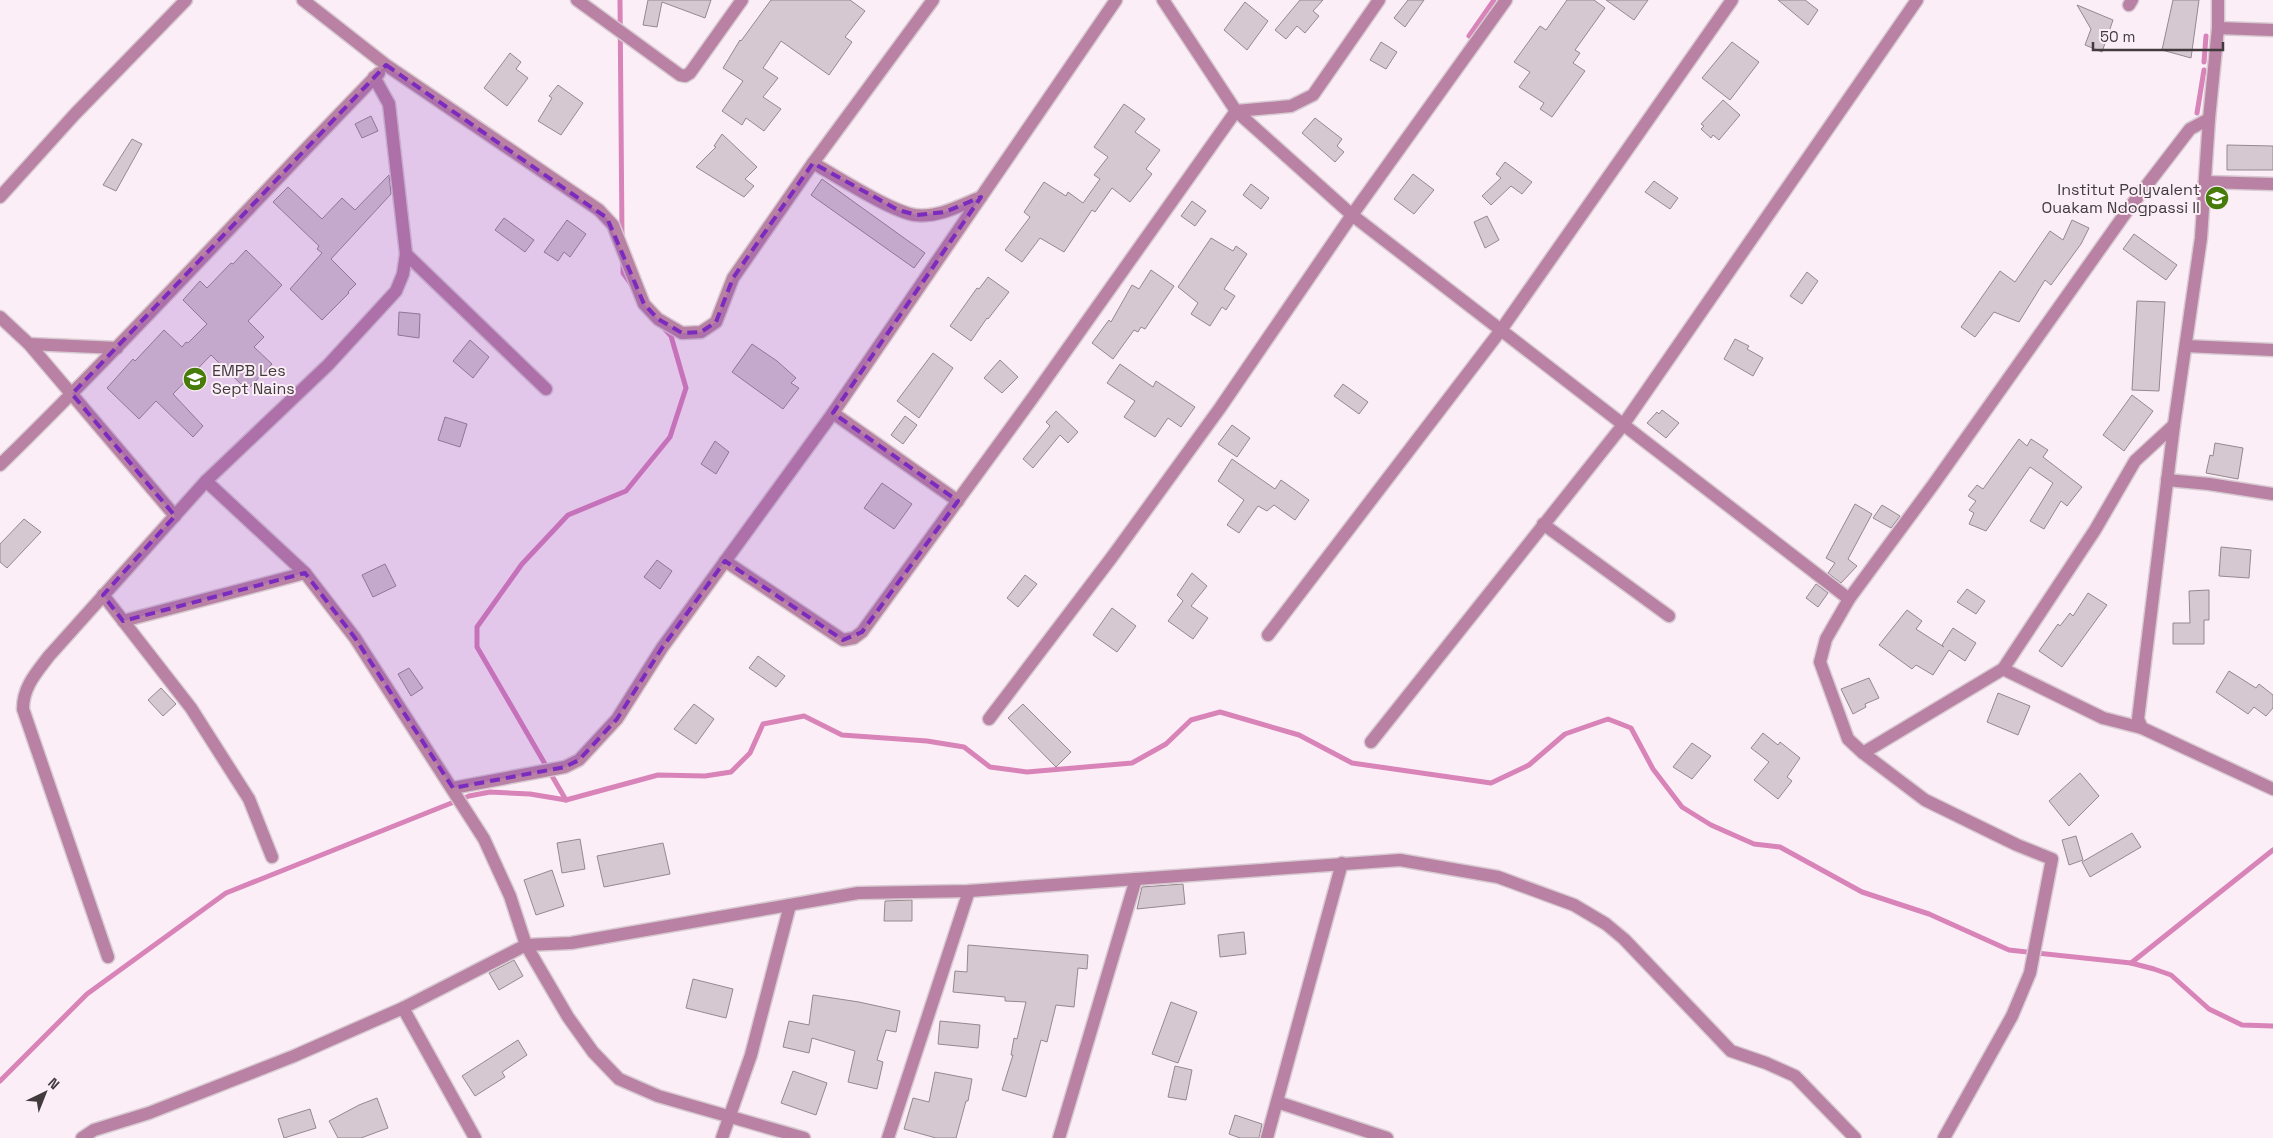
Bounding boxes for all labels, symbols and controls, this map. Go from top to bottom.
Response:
scale bar [2093,20,2223,52]
text: 50 m [2100,27,2135,46]
place label: Institut Polyvalent Ouakam Ndogpassi II [2042,179,2200,218]
school or university icon: Institut Polyvalent Ouakam Ndogpassi II [2204,185,2230,211]
place label: EMPB Les Sept Nains [212,360,295,399]
school or university icon: EMPB Les Sept Nains [182,366,208,392]
north arrow [20,1068,70,1118]
text: N [44,1074,63,1093]

